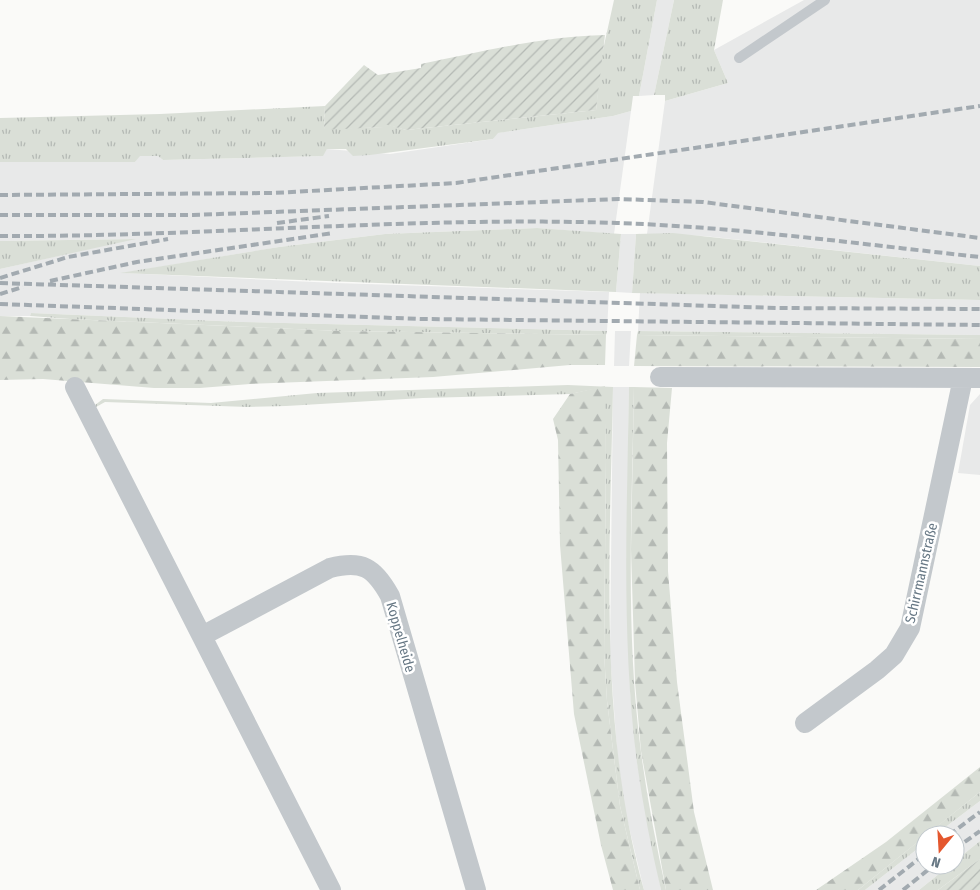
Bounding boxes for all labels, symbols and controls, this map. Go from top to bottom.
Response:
street label: Schirrmannstraße [902,521,941,625]
street label: Koppelheide [382,600,419,674]
north arrow [915,825,965,875]
text: N [930,853,943,871]

